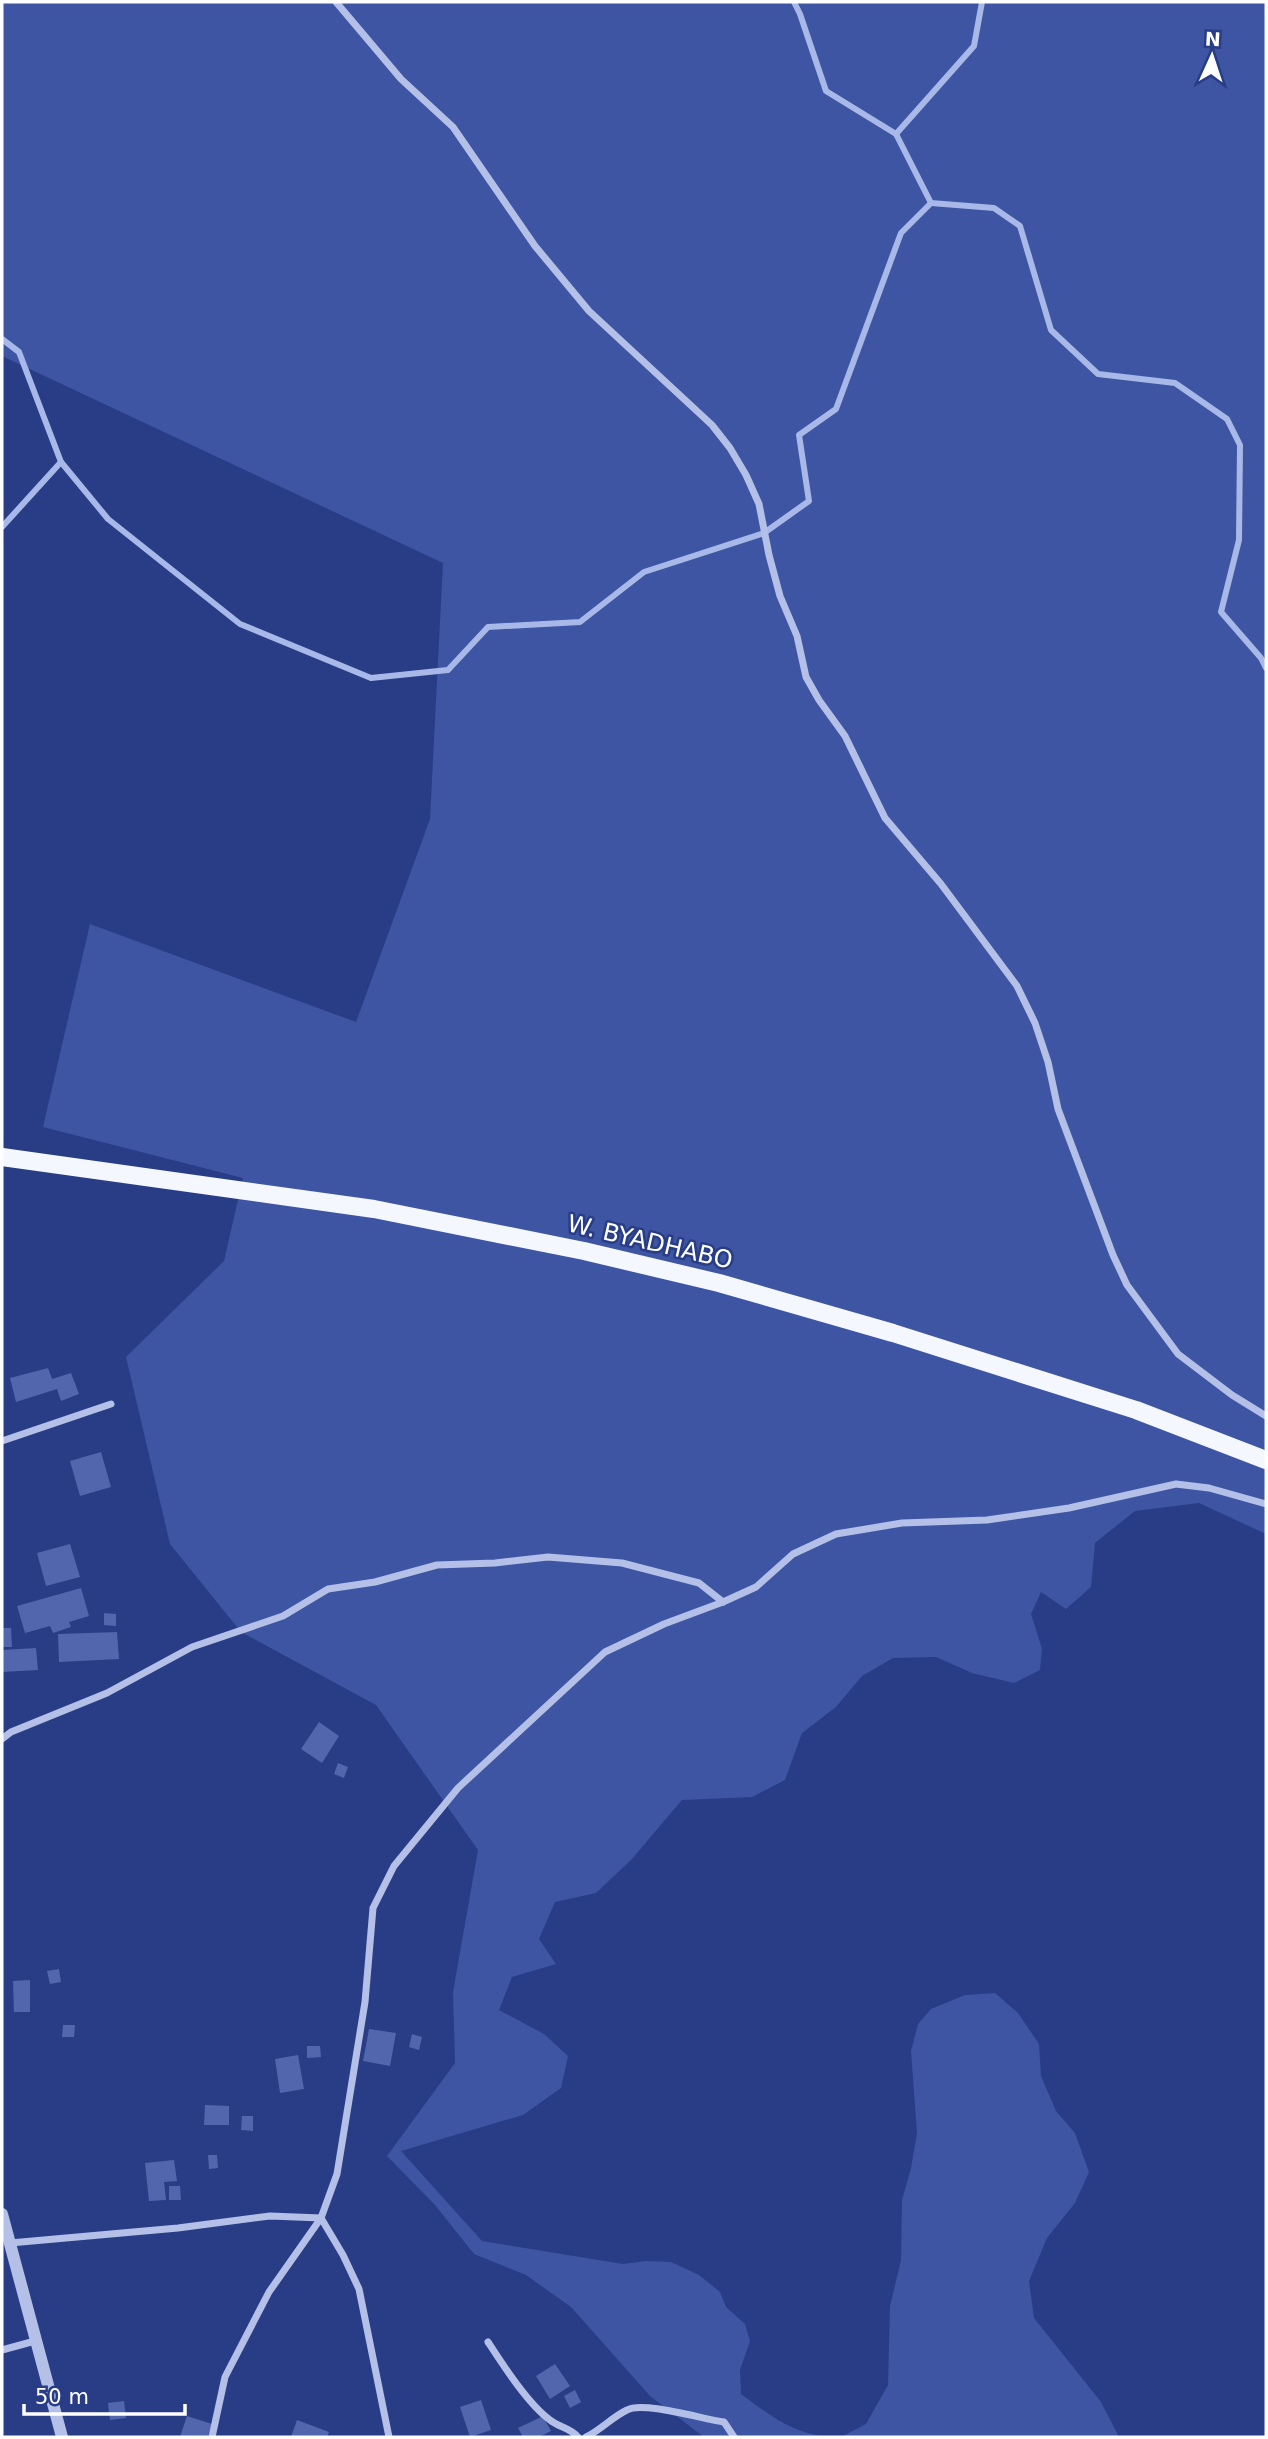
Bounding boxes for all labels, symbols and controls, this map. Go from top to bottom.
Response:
north arrow [1177,21,1247,91]
text: N [1204,28,1221,50]
street label: W. BYADHABO [565,1209,735,1275]
scale bar [24,2372,186,2416]
text: 50 m [35,2385,89,2409]

